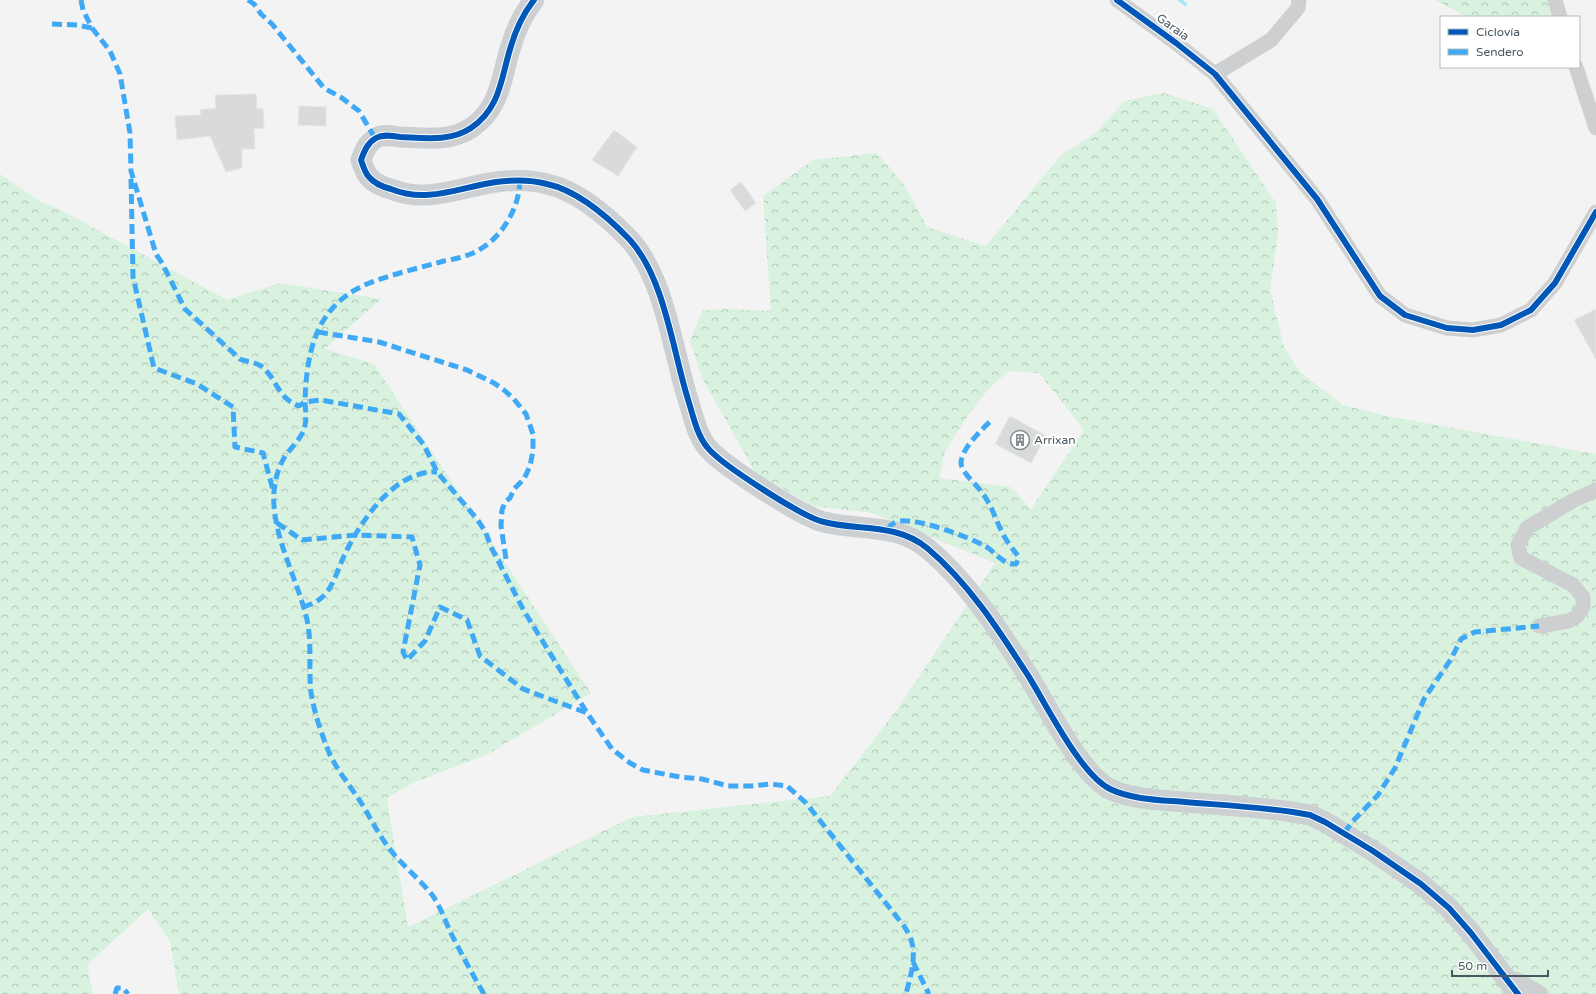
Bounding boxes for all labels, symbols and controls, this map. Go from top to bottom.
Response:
street label: Garaia [1154,10,1192,44]
legend [1440,16,1580,68]
text: Ciclovía [1476,25,1520,39]
text: Sendero [1476,45,1524,59]
building icon: Arrixan [1009,429,1031,451]
place label: Arrixan [1034,433,1076,447]
scale bar [1452,952,1548,978]
text: 50 m [1458,959,1487,973]

